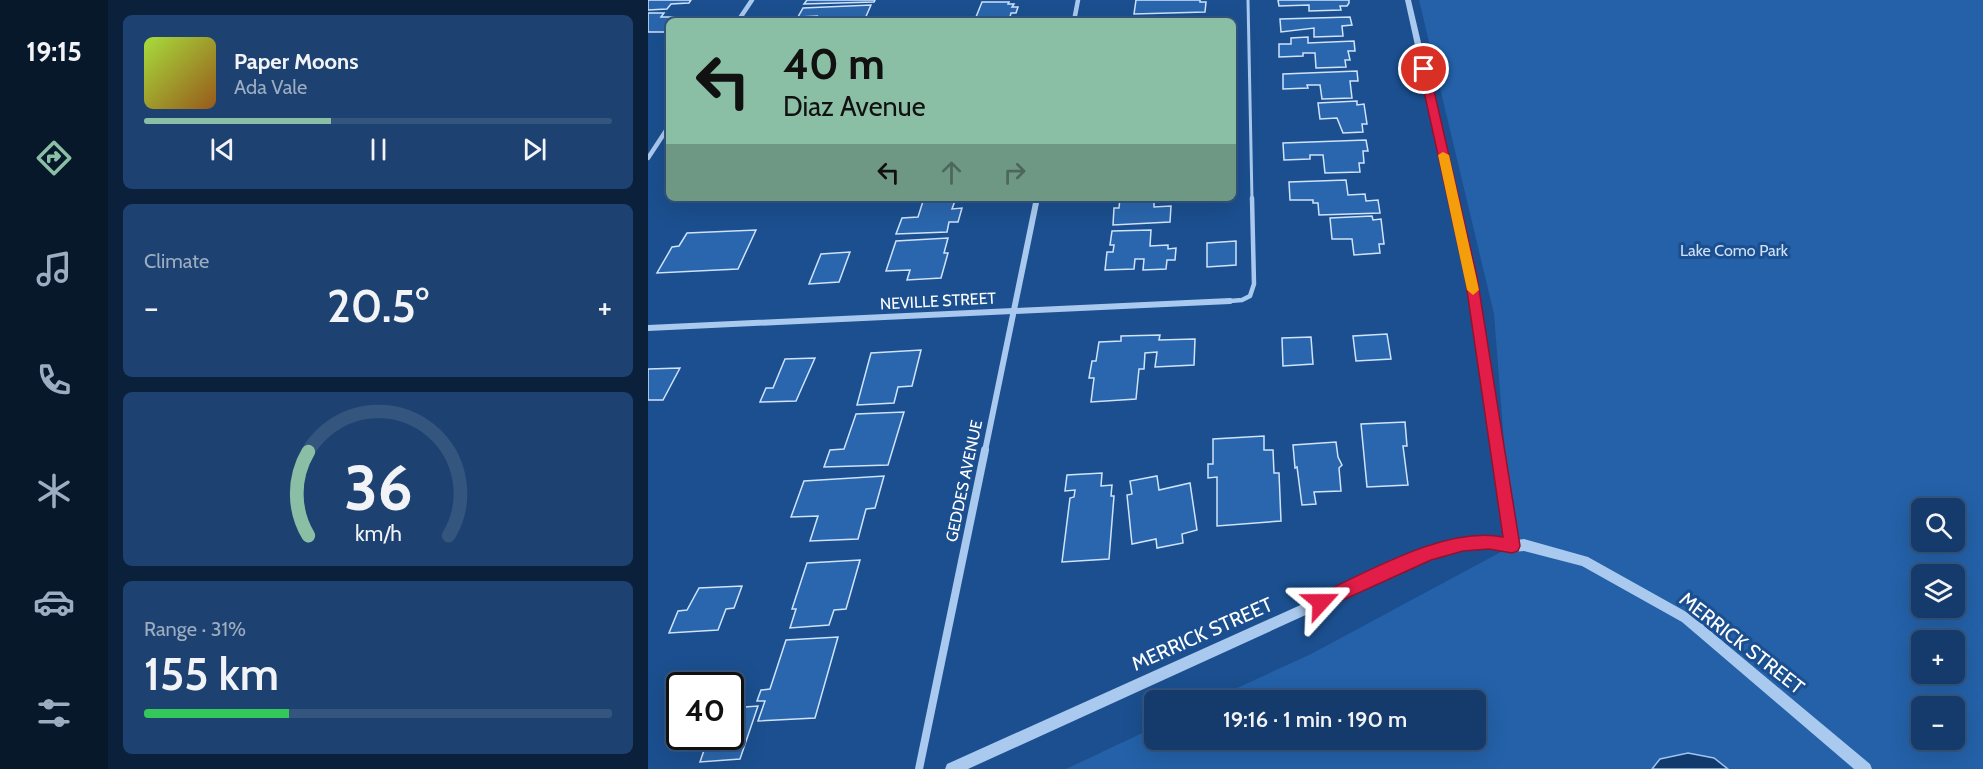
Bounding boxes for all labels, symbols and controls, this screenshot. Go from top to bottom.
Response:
text: 19:15 [26,35,82,68]
text: 40 m [783,38,885,90]
icon: left [684,42,762,120]
pin [1398,43,1449,94]
text: Paper Moons [234,48,358,75]
icon: arrive [1407,52,1440,85]
text: Ada Vale [234,75,307,99]
text: Diaz Avenue [783,90,926,123]
icon: previous [206,133,239,166]
icon: pause [362,133,395,166]
icon: next [518,133,551,166]
icon: directions [33,137,75,179]
icon: left [872,156,905,189]
icon: ahead [935,156,968,189]
icon: right [998,156,1031,189]
park label: Lake Como Park [1680,241,1789,260]
icon: music [33,248,75,290]
text: Climate [144,249,209,273]
text: 20.5° [327,279,429,333]
text: − [144,287,159,327]
text: + [597,287,612,327]
street label: NEVILLE STREET [879,288,997,314]
icon: phone [33,359,75,401]
street label: GEDDES AVENUE [942,418,986,544]
text: 36 [344,450,412,526]
icon: climate [33,470,75,512]
map controls [1911,498,1965,750]
button: search [1911,498,1965,552]
text: km/h [355,520,401,546]
button: layers [1911,564,1965,618]
position arrow [1289,570,1353,634]
icon: car [33,581,75,623]
street label: MERRICK STREET [1675,587,1809,699]
street label: MERRICK STREET [1128,592,1277,676]
text: Range · 31% [144,617,246,641]
button: + [1911,630,1965,684]
text: 155 km [144,647,279,701]
speed limit sign: 40 [666,672,744,750]
icon: filters [33,692,75,734]
button: − [1911,696,1965,750]
text: 19:16 · 1 min · 190 m [1223,706,1407,733]

